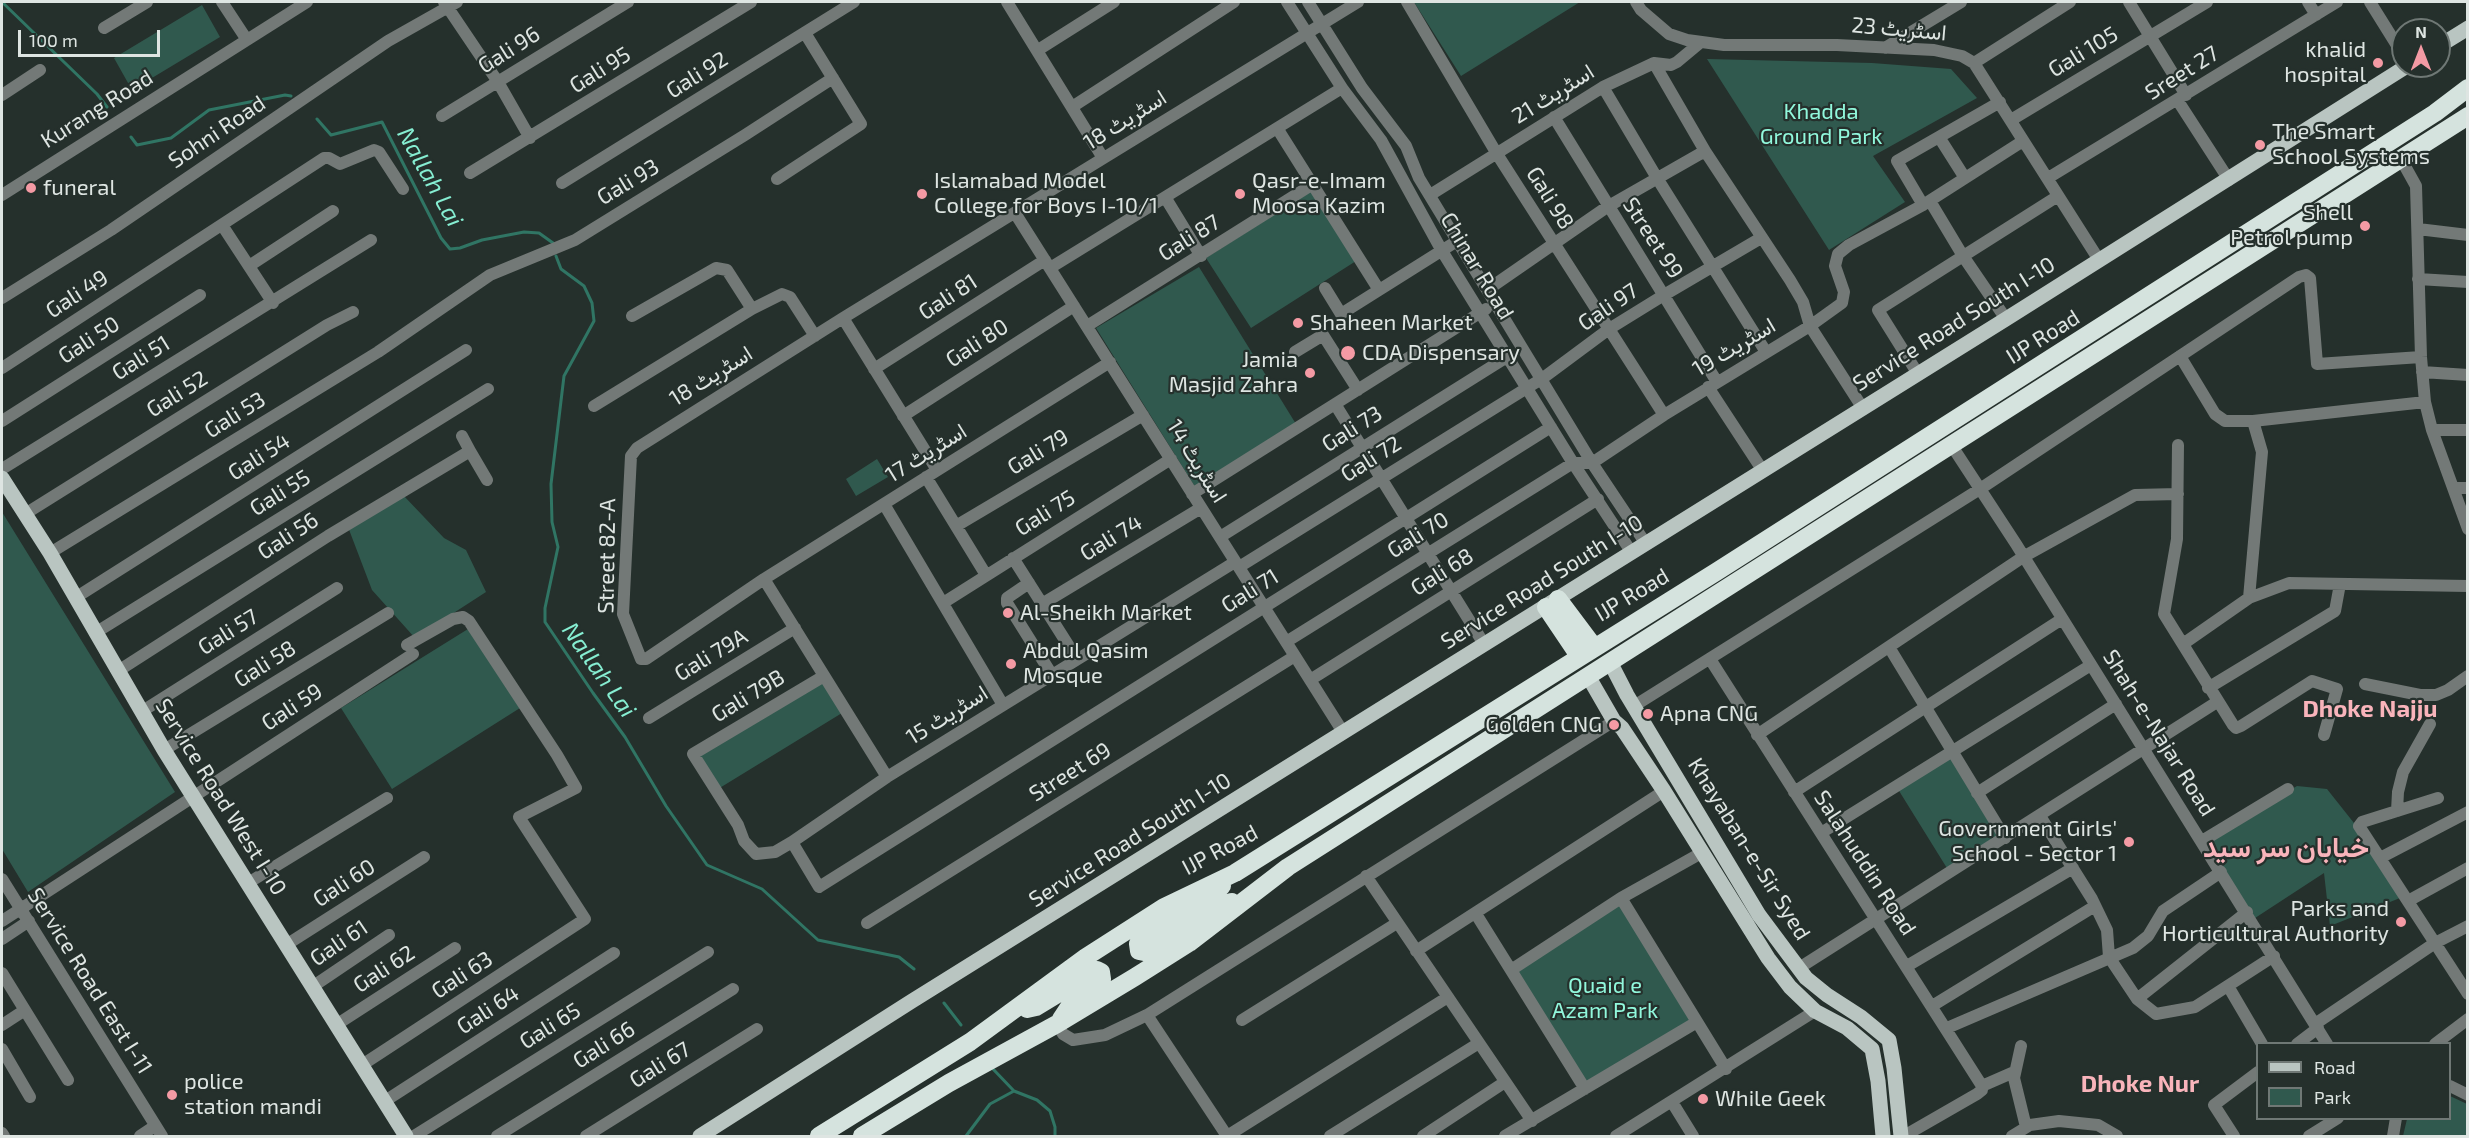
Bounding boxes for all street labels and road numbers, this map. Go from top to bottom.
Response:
street label: اسٹریٹ 23 [1850,12,1948,46]
street label: Gali 96 [473,21,545,79]
street label: Gali 105 [2043,21,2123,83]
street label: Sreet 27 [2140,40,2224,106]
street label: Gali 95 [565,41,635,99]
street label: Gali 92 [661,46,733,104]
street label: اسٹریٹ 21 [1507,59,1599,129]
street label: Kurang Road [36,64,158,154]
street label: اسٹریٹ 18 [1079,84,1171,156]
street label: Sohni Road [163,90,271,174]
street label: Gali 93 [592,153,664,211]
street label: Gali 98 [1521,162,1579,234]
street label: Street 99 [1617,193,1689,283]
street label: Chinar Road [1435,208,1519,324]
street label: Gali 87 [1153,209,1225,267]
street label: Service Road South I-10 [1848,251,2060,397]
street label: Gali 49 [41,264,113,324]
street label: Gali 81 [914,268,982,326]
street label: Gali 97 [1573,277,1643,337]
street label: IJP Road [2001,304,2085,370]
street label: Gali 50 [53,310,125,370]
street label: اسٹریٹ 19 [1688,312,1780,382]
street label: Gali 80 [941,313,1013,373]
street label: Gali 51 [107,330,175,386]
street label: اسٹریٹ 18 [665,340,757,412]
street label: Gali 52 [142,365,212,423]
street label: Gali 53 [200,386,270,444]
street label: Gali 73 [1317,400,1387,458]
street label: اسٹریٹ 14 [1161,415,1233,507]
street label: اسٹریٹ 17 [881,418,971,488]
street label: Gali 79 [1003,424,1073,480]
street label: Gali 54 [223,428,295,486]
street label: Gali 72 [1336,430,1406,488]
street label: Gali 55 [245,464,315,522]
street label: Gali 75 [1010,484,1080,542]
street label: Street 82-A [593,498,621,614]
street label: Gali 70 [1382,506,1454,564]
street label: Gali 56 [253,507,323,565]
street label: Gali 74 [1075,509,1147,567]
street label: Service Road South I-10 [1436,509,1648,655]
street label: Gali 68 [1406,543,1478,601]
street label: Gali 71 [1216,563,1284,619]
street label: IJP Road [1590,563,1674,627]
street label: Gali 57 [193,603,263,661]
street label: Gali 79A [670,623,752,687]
street label: Gali 58 [229,635,301,693]
street label: Shah-e-Najar Road [2097,645,2221,821]
street label: Gali 79B [707,664,789,728]
street label: Gali 59 [257,678,327,736]
street label: اسٹریٹ 15 [901,680,993,750]
street label: Service Road West I-10 [150,694,292,900]
street label: Street 69 [1024,737,1116,807]
street label: Khayaban-e-Sir Syed [1682,753,1816,945]
street label: Service Road South I-10 [1024,767,1236,913]
street label: Salahuddin Road [1808,786,1922,940]
street label: IJP Road [1178,819,1262,881]
street label: Gali 60 [308,853,380,913]
street label: Service Road East I-11 [22,883,158,1079]
street label: Gali 61 [305,914,373,972]
street label: Gali 62 [348,939,420,999]
street label: Gali 63 [426,946,498,1004]
street label: Gali 64 [452,980,524,1040]
street label: Gali 65 [515,997,585,1055]
street label: Gali 66 [568,1016,640,1074]
street label: Gali 67 [625,1036,695,1094]

